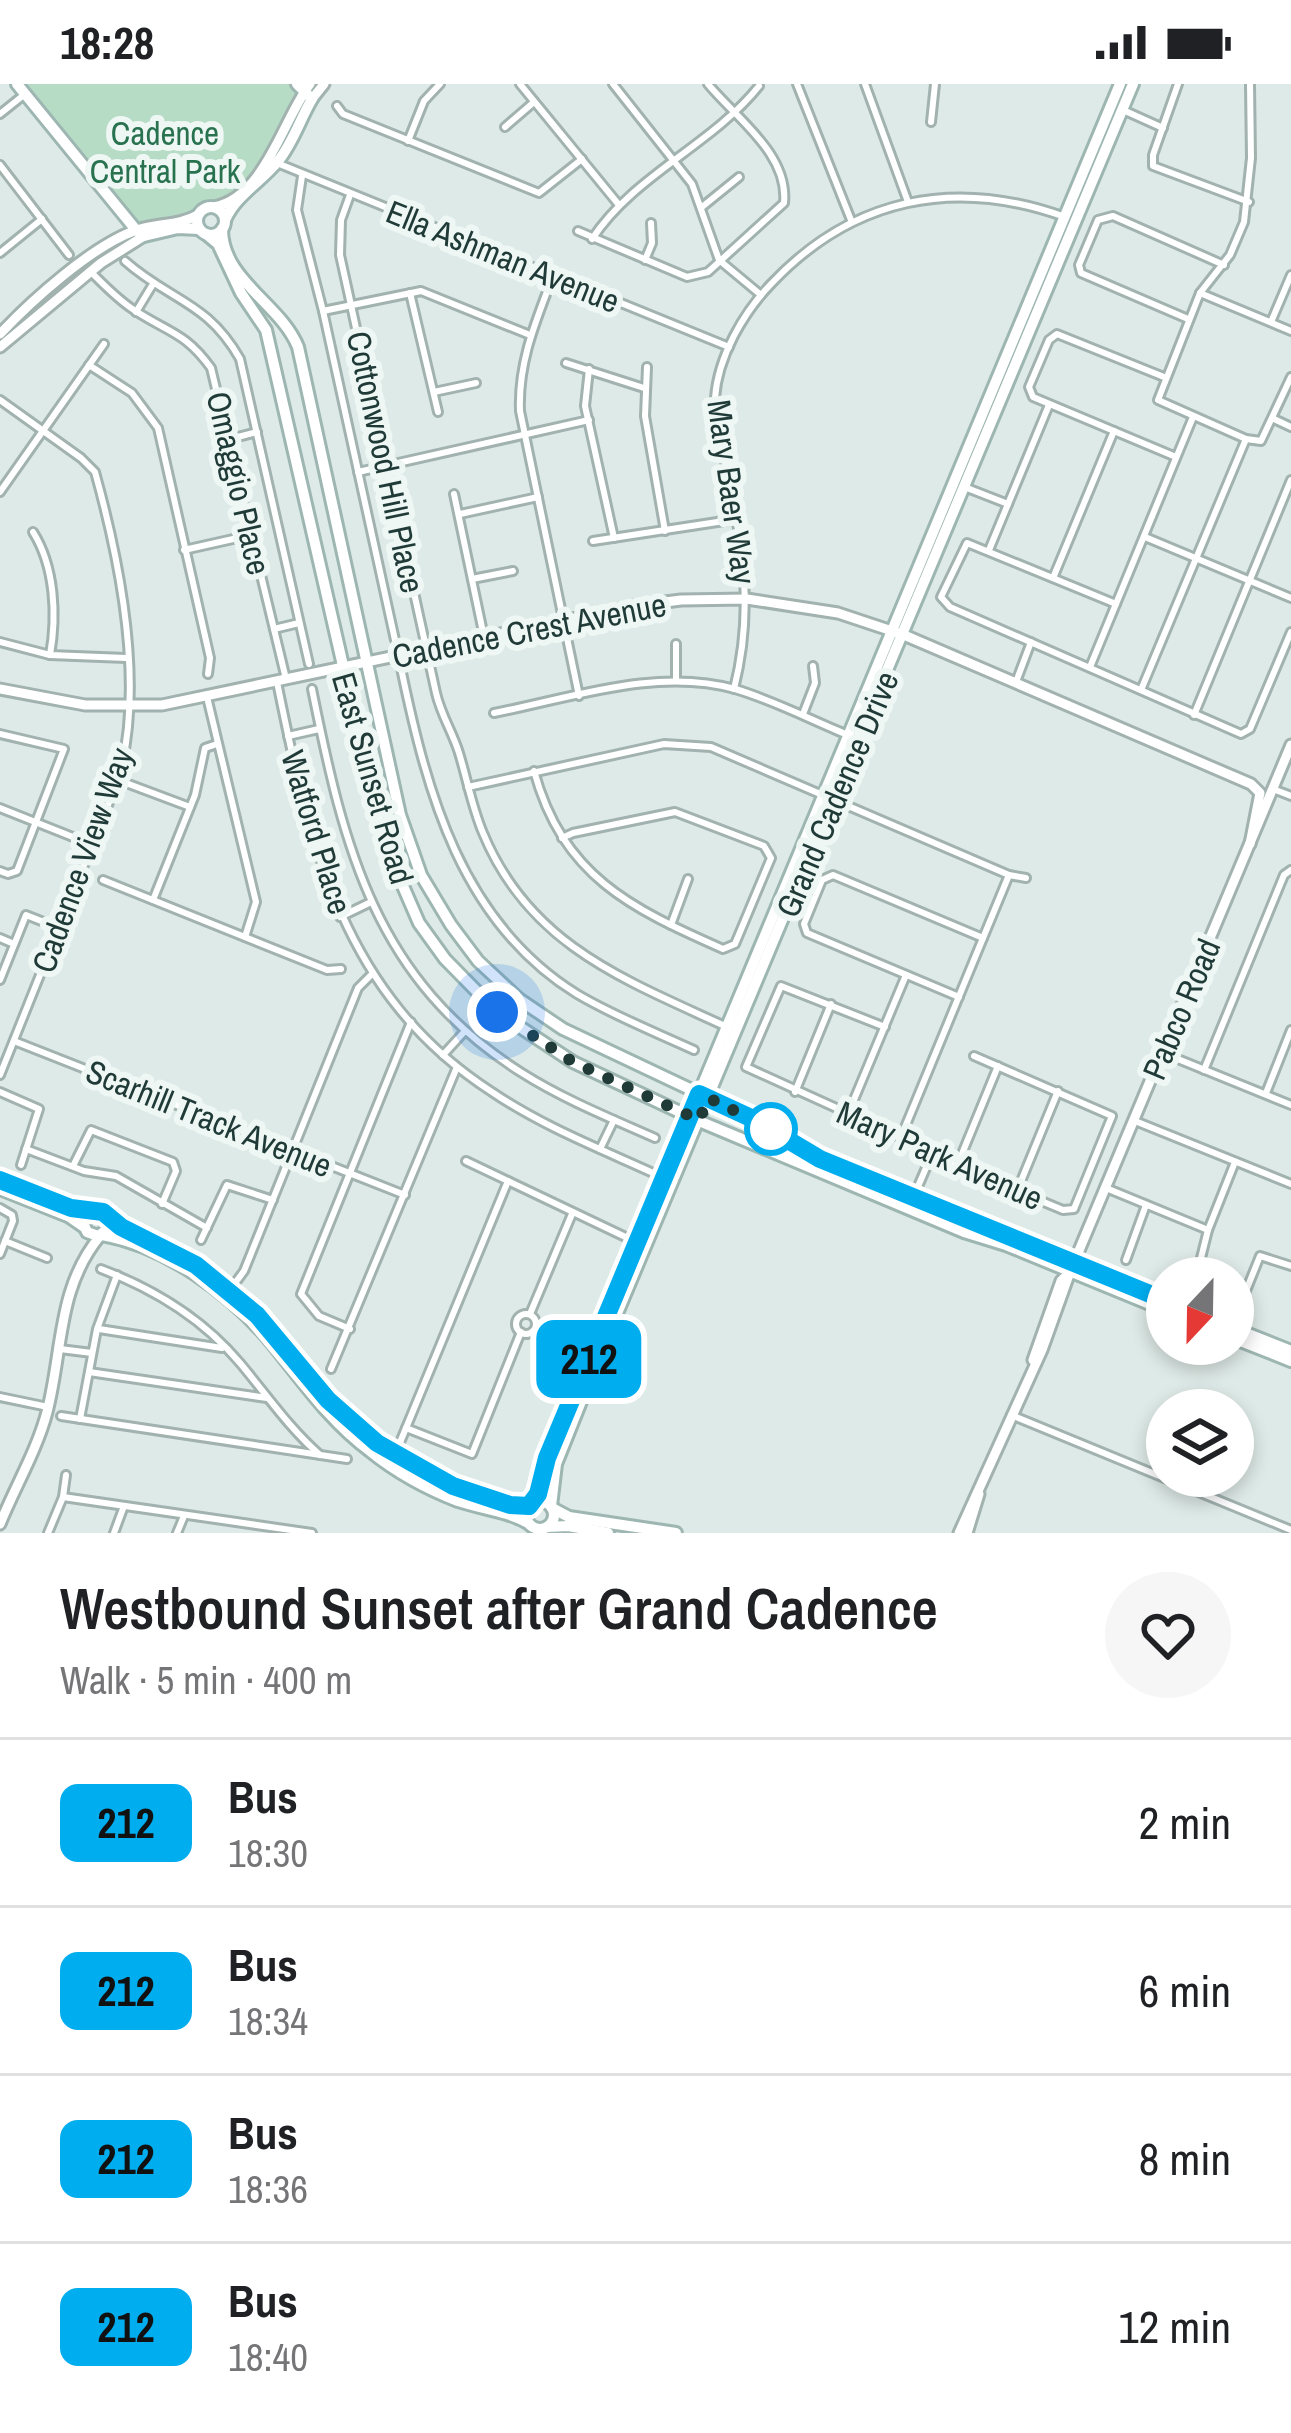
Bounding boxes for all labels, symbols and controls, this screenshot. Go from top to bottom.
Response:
text: 18:28 [60,12,154,73]
park label: Cadence Central Park [90,111,241,193]
street label: Ella Ashman Avenue [380,189,626,323]
street label: Cottonwood Hill Place [337,327,435,597]
street label: Omaggio Place [197,387,281,579]
street label: Mary Baer Way [697,397,767,587]
street label: Cadence Crest Avenue [388,582,670,678]
street label: Grand Cadence Drive [765,664,909,924]
street label: East Sunset Road [322,667,424,889]
street label: Cadence View Way [21,741,143,978]
street label: Watford Place [271,745,363,919]
street label: Pabco Road [1132,932,1230,1086]
your location [467,982,527,1042]
street label: Scarhill Track Avenue [80,1049,338,1187]
street label: Mary Park Avenue [830,1090,1050,1220]
unlabelled marker [746,1104,796,1154]
north arrow [1146,1257,1254,1365]
map controls [1146,1257,1254,1497]
line badge: 212 [520,1320,658,1398]
text: 212 [560,1331,618,1387]
button: layers [1146,1389,1254,1497]
text: Westbound Sunset after Grand Cadence [60,1570,938,1647]
button: heart [1105,1572,1231,1698]
text: Walk · 5 min · 400 m [60,1654,352,1706]
text: Bus [228,1766,298,1827]
text: 2 min [1139,1792,1231,1853]
text: 212 [97,1795,155,1851]
text: 18:30 [228,1827,308,1879]
text: Bus [228,1934,298,1995]
text: 6 min [1139,1960,1231,2021]
text: 212 [97,1963,155,2019]
text: 18:34 [228,1995,308,2047]
text: Bus [228,2102,298,2163]
text: 8 min [1139,2128,1231,2189]
text: 212 [97,2131,155,2187]
text: 18:36 [228,2163,308,2215]
text: Bus [228,2270,298,2331]
text: 12 min [1118,2296,1231,2357]
text: 212 [97,2299,155,2355]
text: 18:40 [228,2331,308,2383]

